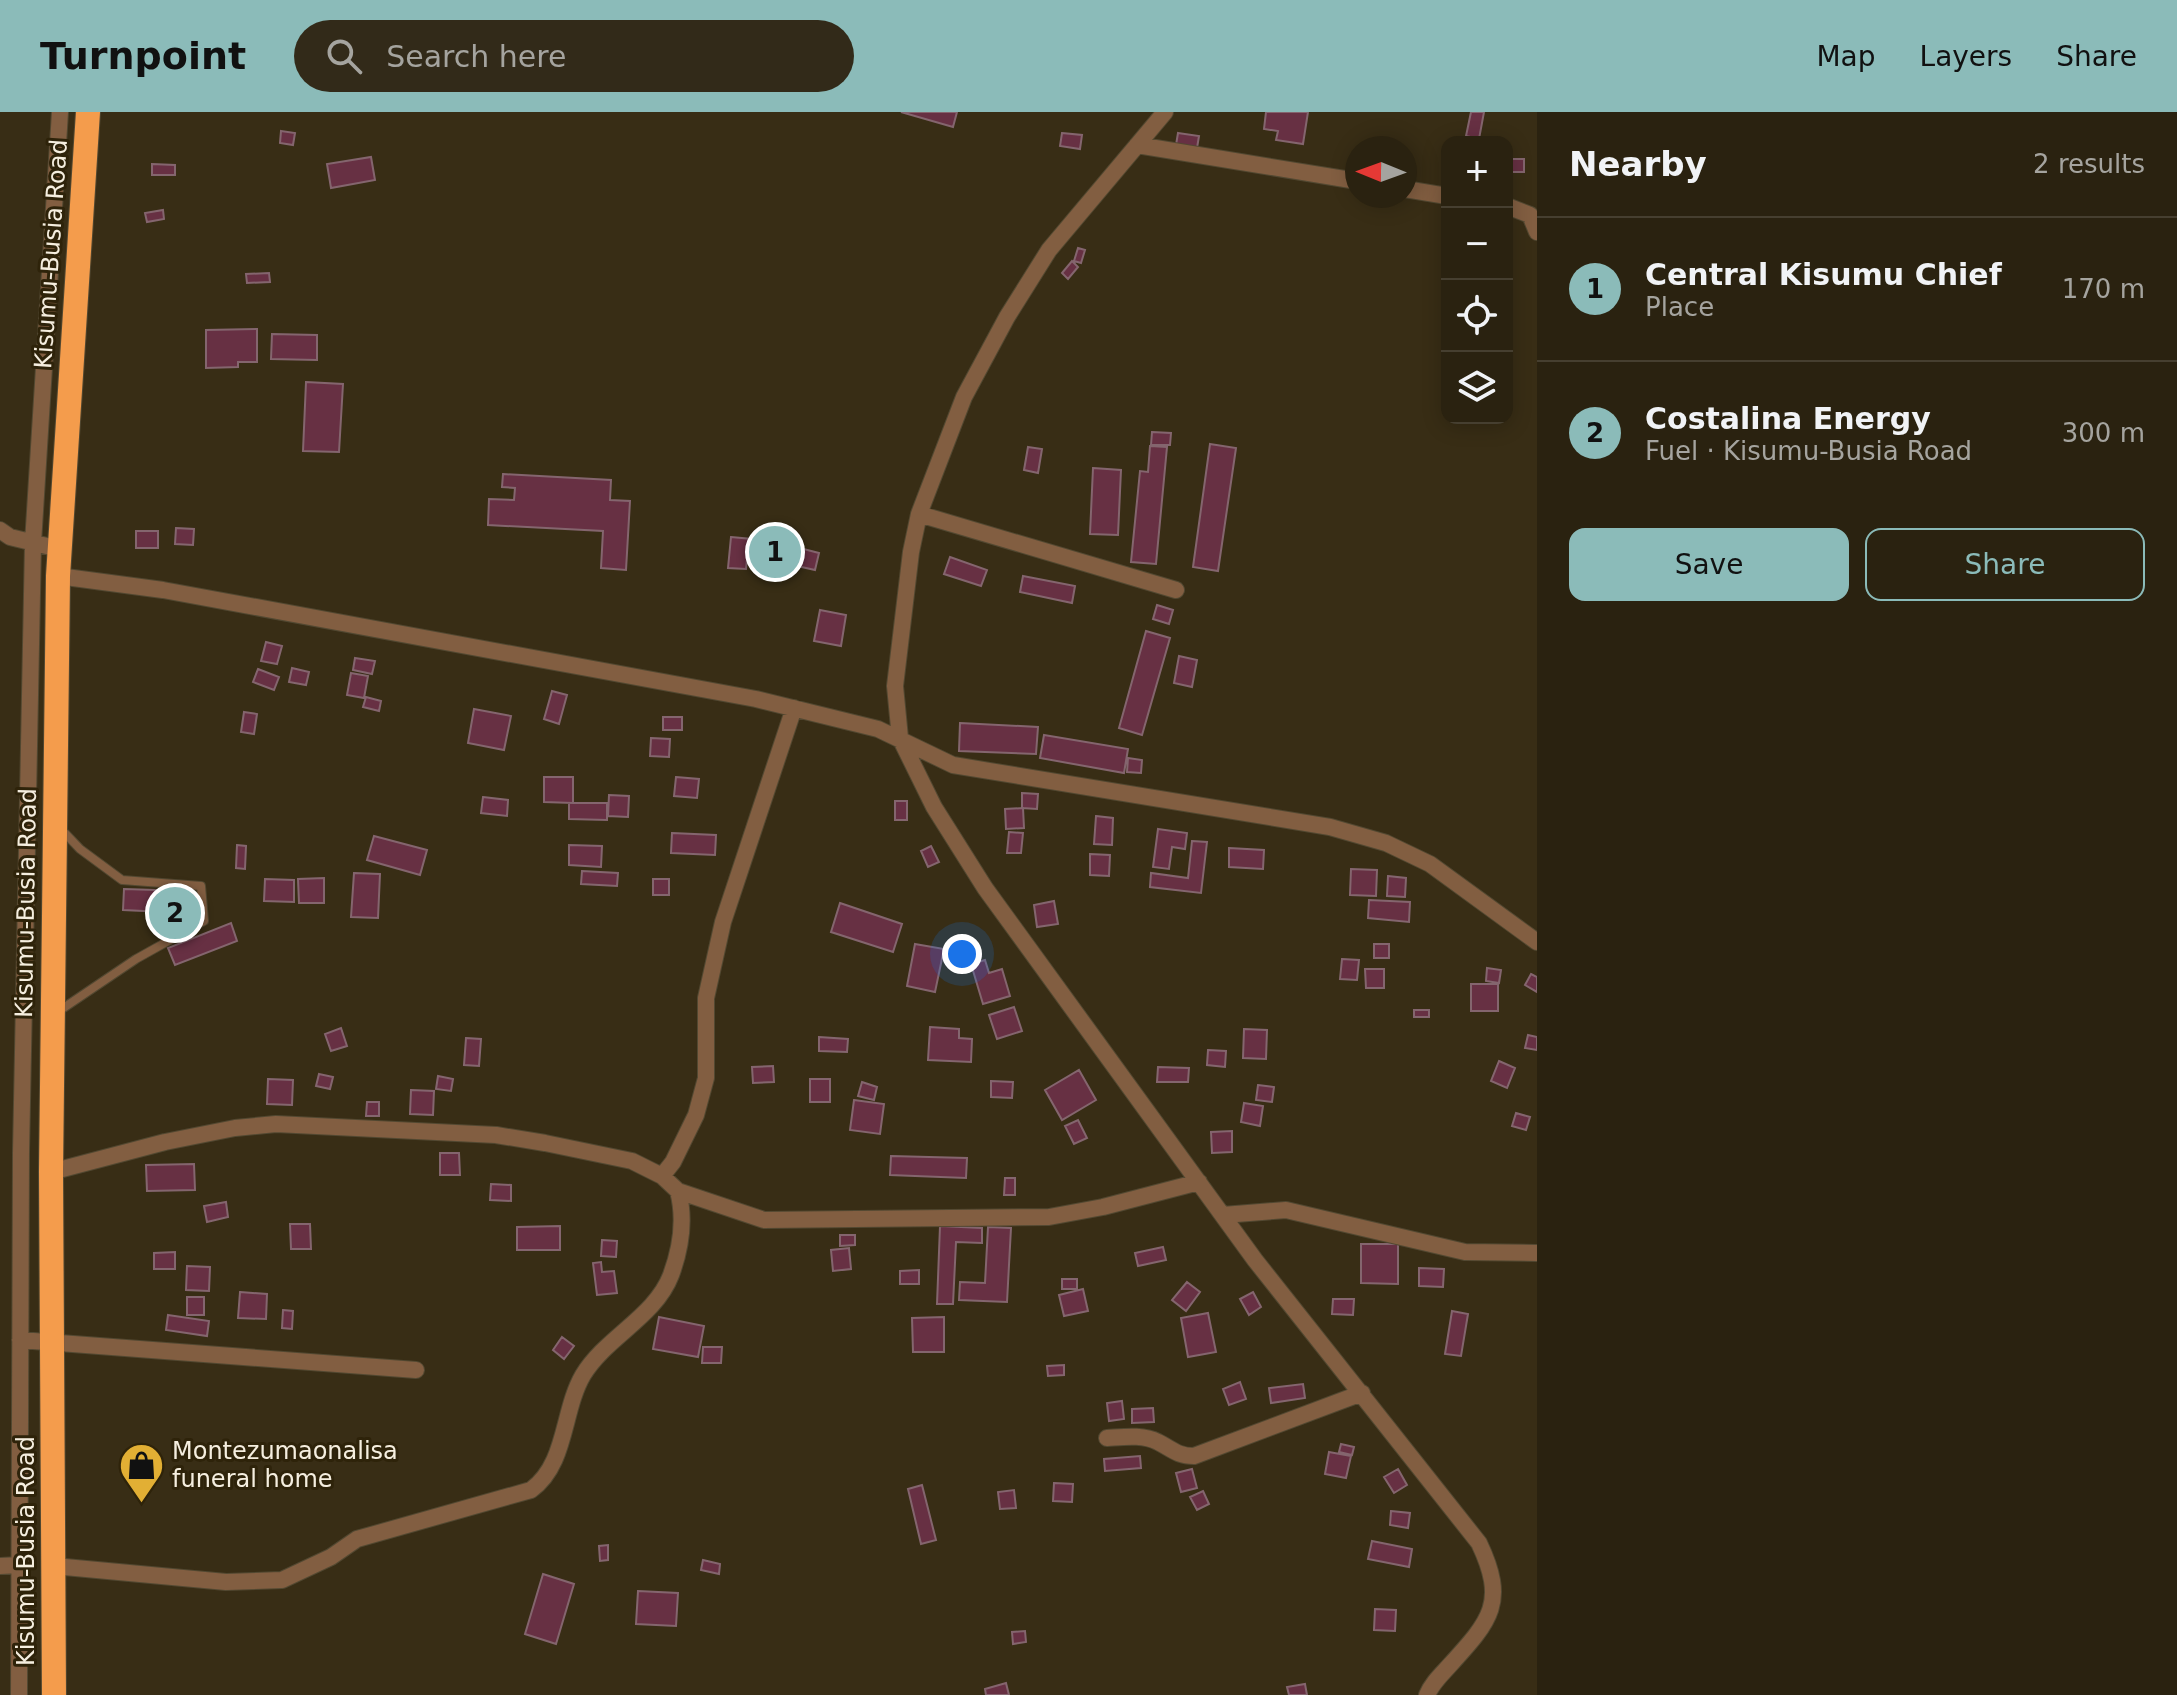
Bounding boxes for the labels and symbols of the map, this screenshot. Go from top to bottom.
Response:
north arrow [1345,136,1417,208]
street label: Kisumu-Busia Road [29,138,73,370]
pin: 1 [749,522,801,582]
street label: Kisumu-Busia Road [10,788,42,1018]
pin: 2 [149,883,201,943]
your location [942,934,982,974]
street label: Kisumu-Busia Road [12,1436,40,1666]
place label: Montezumaonalisa funeral home [172,1437,398,1493]
shop icon: Montezumaonalisa funeral home [117,1441,165,1504]

